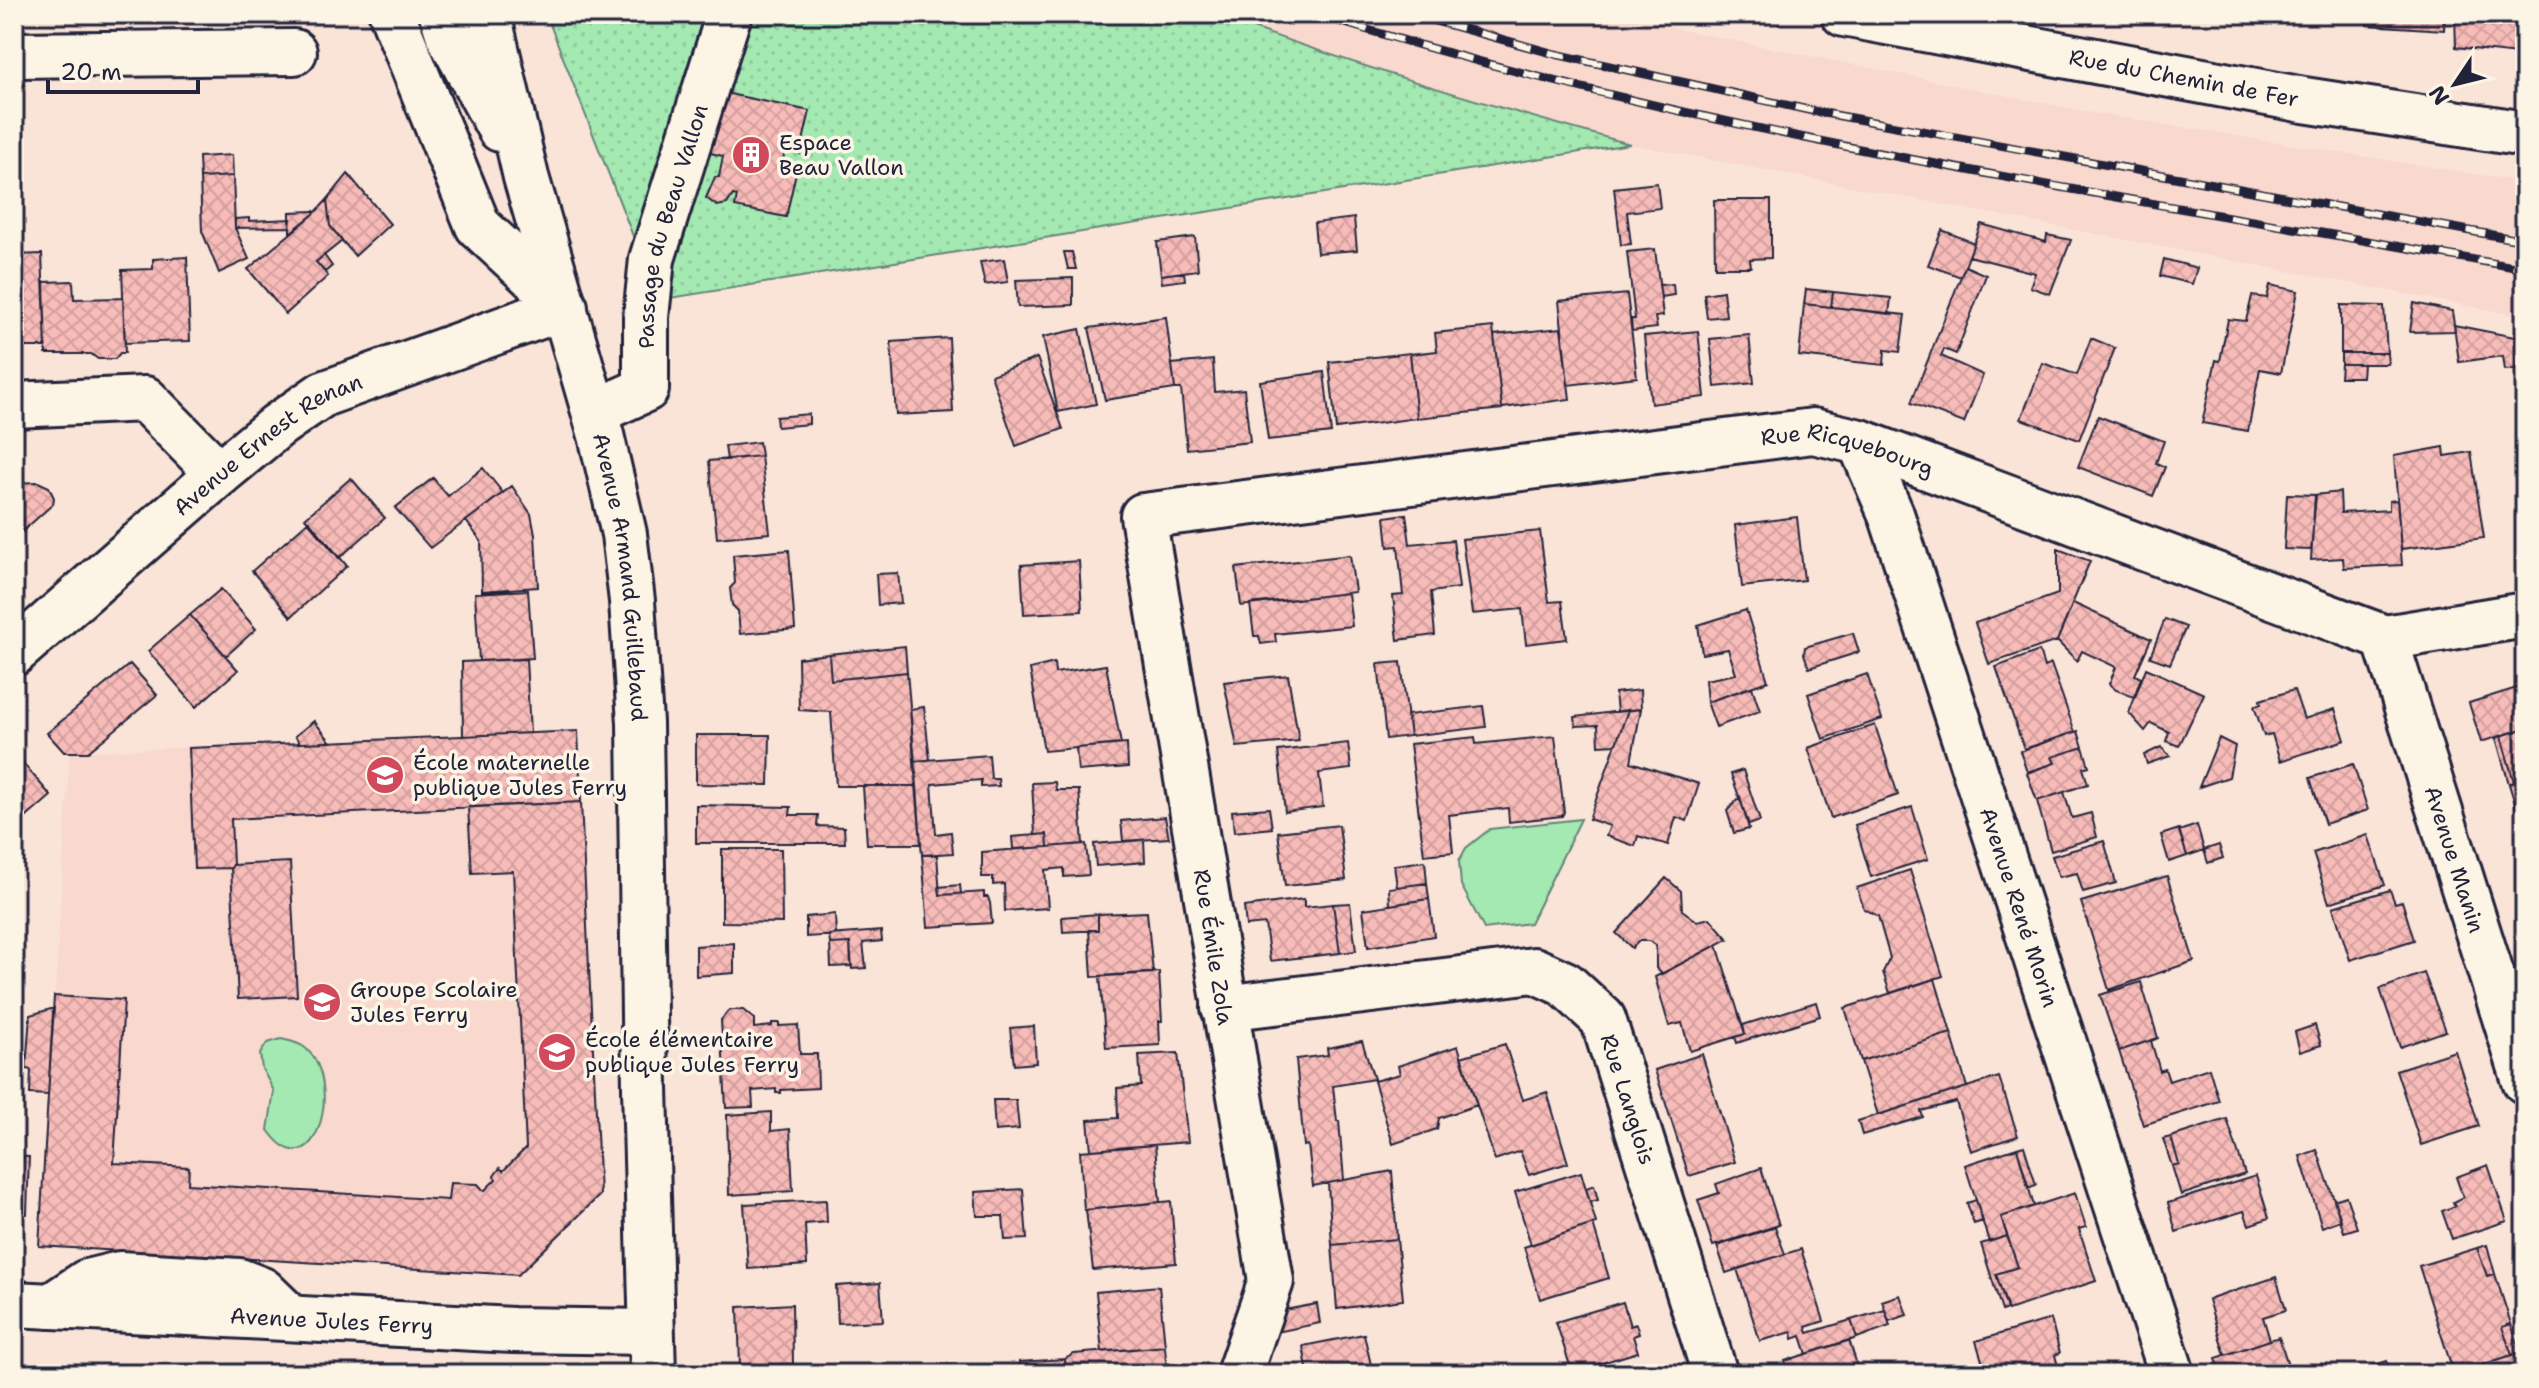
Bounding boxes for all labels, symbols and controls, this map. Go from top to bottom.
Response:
street label: Rue du Chemin de Fer [2067,42,2301,114]
scale bar [48,44,198,94]
north arrow [2415,44,2495,124]
text: 20 m [60,56,122,88]
text: N [2422,80,2456,111]
street label: Passage du Beau Vallon [632,101,715,349]
place label: Espace Beau Vallon [779,128,904,182]
building icon: Espace Beau Vallon [730,134,772,176]
street label: Avenue Ernest Renan [167,367,366,522]
street label: Rue Ricquebourg [1759,416,1938,483]
street label: Avenue Armand Guillebaud [586,430,654,722]
place label: École maternelle publique Jules Ferry [413,748,627,802]
school or university icon: École maternelle publique Jules Ferry [364,754,406,796]
street label: Avenue Manin [2418,782,2491,936]
street label: Avenue René Morin [1973,804,2065,1011]
street label: Rue Émile Zola [1187,867,1240,1028]
place label: Groupe Scolaire Jules Ferry [350,975,518,1029]
school or university icon: Groupe Scolaire Jules Ferry [301,981,343,1023]
place label: École élémentaire publique Jules Ferry [585,1025,799,1079]
street label: Rue Langlois [1594,1030,1662,1168]
school or university icon: École élémentaire publique Jules Ferry [536,1031,578,1073]
street label: Avenue Jules Ferry [229,1301,434,1341]

